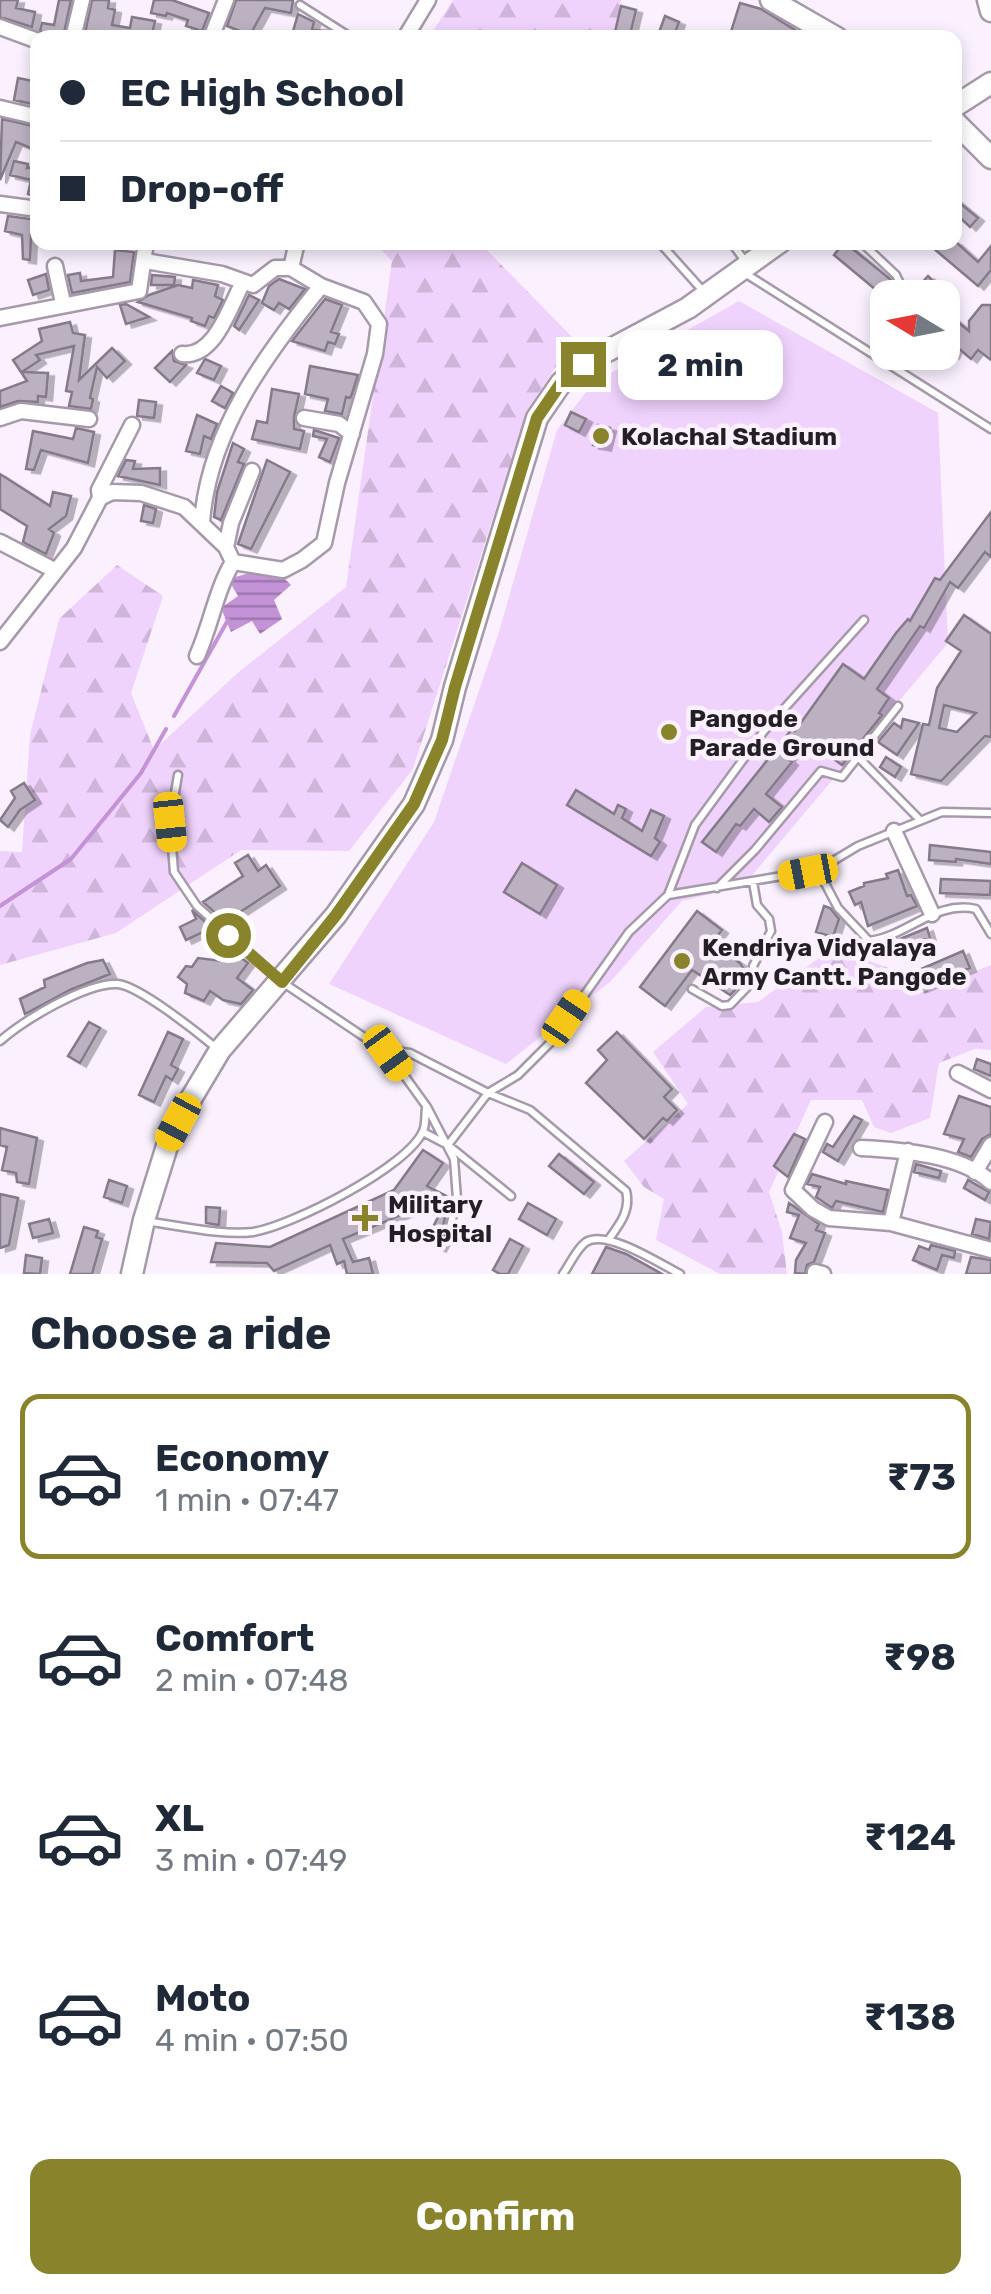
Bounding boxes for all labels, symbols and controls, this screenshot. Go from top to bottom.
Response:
text: EC High School [120,70,405,116]
text: Drop-off [120,166,283,212]
north arrow [870,280,960,370]
map controls [870,280,960,370]
callout: 2 min [618,329,783,399]
route end [561,342,606,387]
text: 2 min [657,346,744,384]
place label: Kolachal Stadium [621,422,837,451]
marker: Kolachal Stadium [590,425,612,447]
place label: Pangode Parade Ground [689,704,875,762]
marker: Pangode Parade Ground [658,721,680,743]
car [152,791,188,853]
car [776,852,840,892]
route start [206,913,251,958]
place label: Kendriya Vidyalaya Army Cantt. Pangode [702,933,967,991]
marker: Kendriya Vidyalaya Army Cantt. Pangode [671,950,693,972]
car [537,985,595,1051]
car [358,1020,418,1086]
car [151,1088,205,1156]
place label: Military Hospital [388,1190,492,1248]
marker: Military Hospital [352,1205,378,1231]
text: Choose a ride [30,1307,332,1360]
icon: car [35,1432,125,1522]
text: Economy [155,1435,329,1481]
text: ₹73 [886,1454,956,1500]
text: 1 min · 07:47 [155,1481,339,1519]
icon: car [35,1612,125,1702]
text: Comfort [155,1615,314,1661]
text: ₹98 [883,1634,956,1680]
text: 2 min · 07:48 [155,1661,349,1699]
icon: car [35,1792,125,1882]
text: XL [155,1795,204,1841]
text: ₹124 [864,1814,956,1860]
text: 3 min · 07:49 [155,1841,347,1879]
icon: car [35,1972,125,2062]
text: Moto [155,1975,251,2021]
text: ₹138 [864,1994,956,2040]
text: 4 min · 07:50 [155,2021,349,2059]
button: Confirm [30,2159,961,2274]

